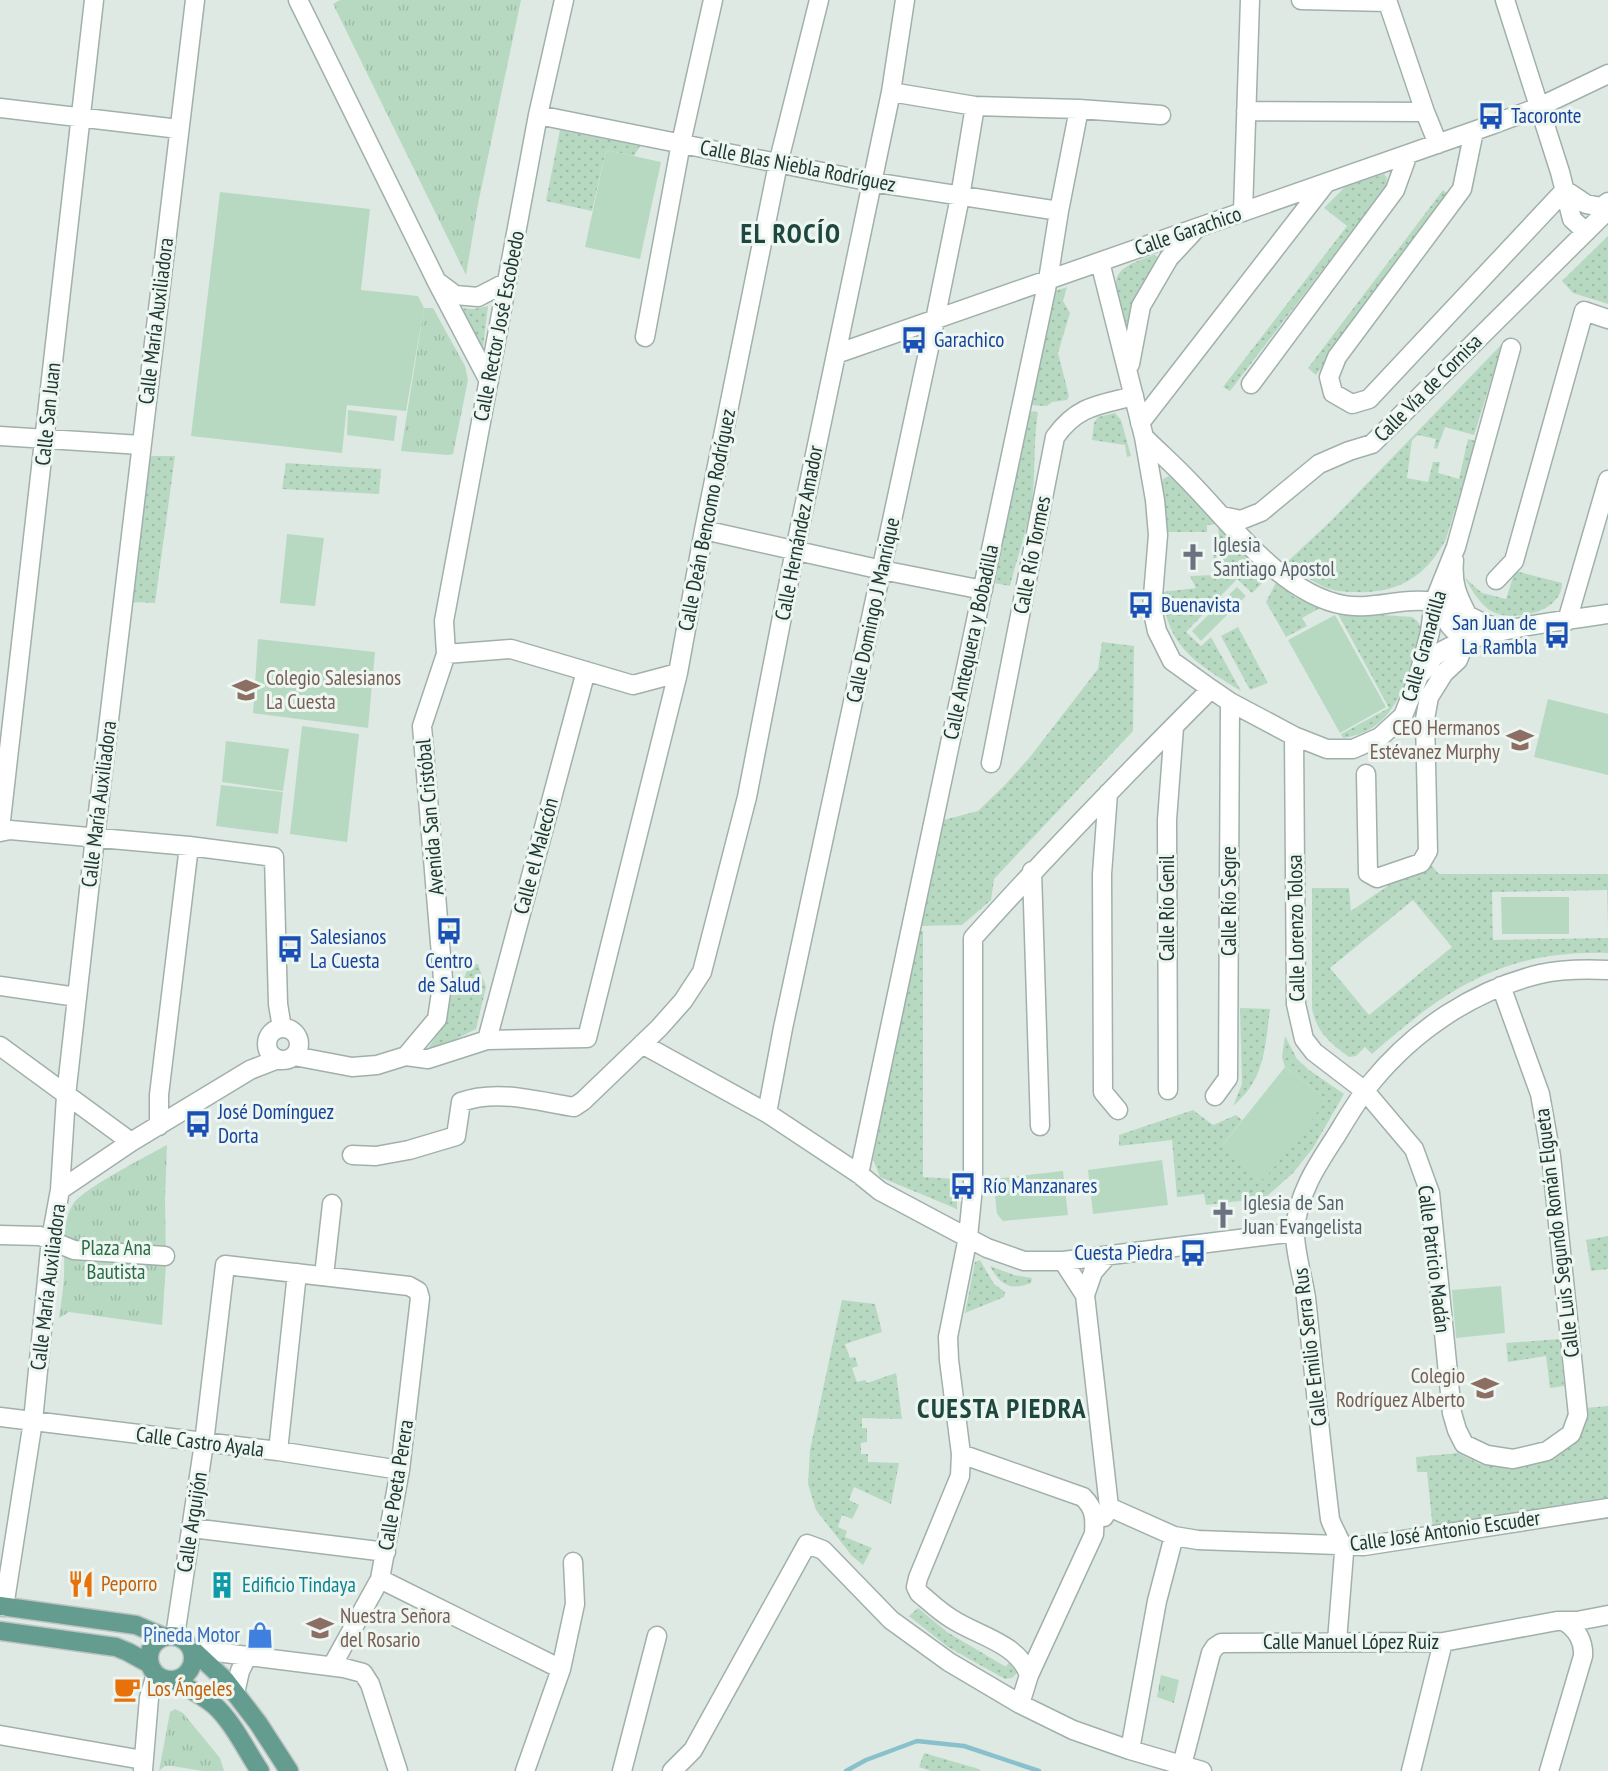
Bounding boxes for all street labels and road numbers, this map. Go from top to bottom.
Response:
street label: Calle Blas Niebla Rodríguez [698,133,898,198]
street label: Calle Garachico [1131,200,1245,261]
street label: Calle Rector José Escobedo [467,228,530,423]
street label: Calle María Auxiliadora [132,236,179,406]
street label: Calle Vía de Cornisa [1368,328,1487,447]
street label: Calle San Juan [29,361,66,467]
street label: Calle Deán Bencomo Rodríguez [672,407,741,633]
street label: Calle Hernández Amador [768,443,829,623]
street label: Calle Río Tormes [1007,494,1056,616]
street label: Calle Domingo J Manrique [840,515,905,705]
street label: Calle Antequera y Bobadilla [937,542,1004,742]
street label: Calle Granadilla [1395,587,1452,705]
street label: Calle María Auxiliadora [75,719,122,889]
street label: Avenida San Cristóbal [409,738,450,896]
street label: Calle el Malecón [507,795,564,917]
street label: Calle Río Segre [1215,846,1242,956]
street label: Calle Lorenzo Tolosa [1281,854,1310,1002]
street label: Calle Río Genil [1153,855,1180,961]
street label: Calle Luis Segundo Román Elgueta [1528,1107,1585,1359]
street label: Calle Patricio Madán [1412,1184,1457,1334]
street label: Calle María Auxiliadora [24,1202,71,1372]
street label: Calle Emilio Serra Rus [1286,1266,1333,1428]
street label: Calle Poeta Perera [372,1418,419,1552]
street label: Calle Castro Ayala [134,1420,266,1463]
street label: Calle Arguijón [170,1470,213,1574]
street label: Calle José Antonio Escuder [1348,1504,1542,1557]
street label: Calle Manuel López Ruiz [1263,1628,1439,1655]

